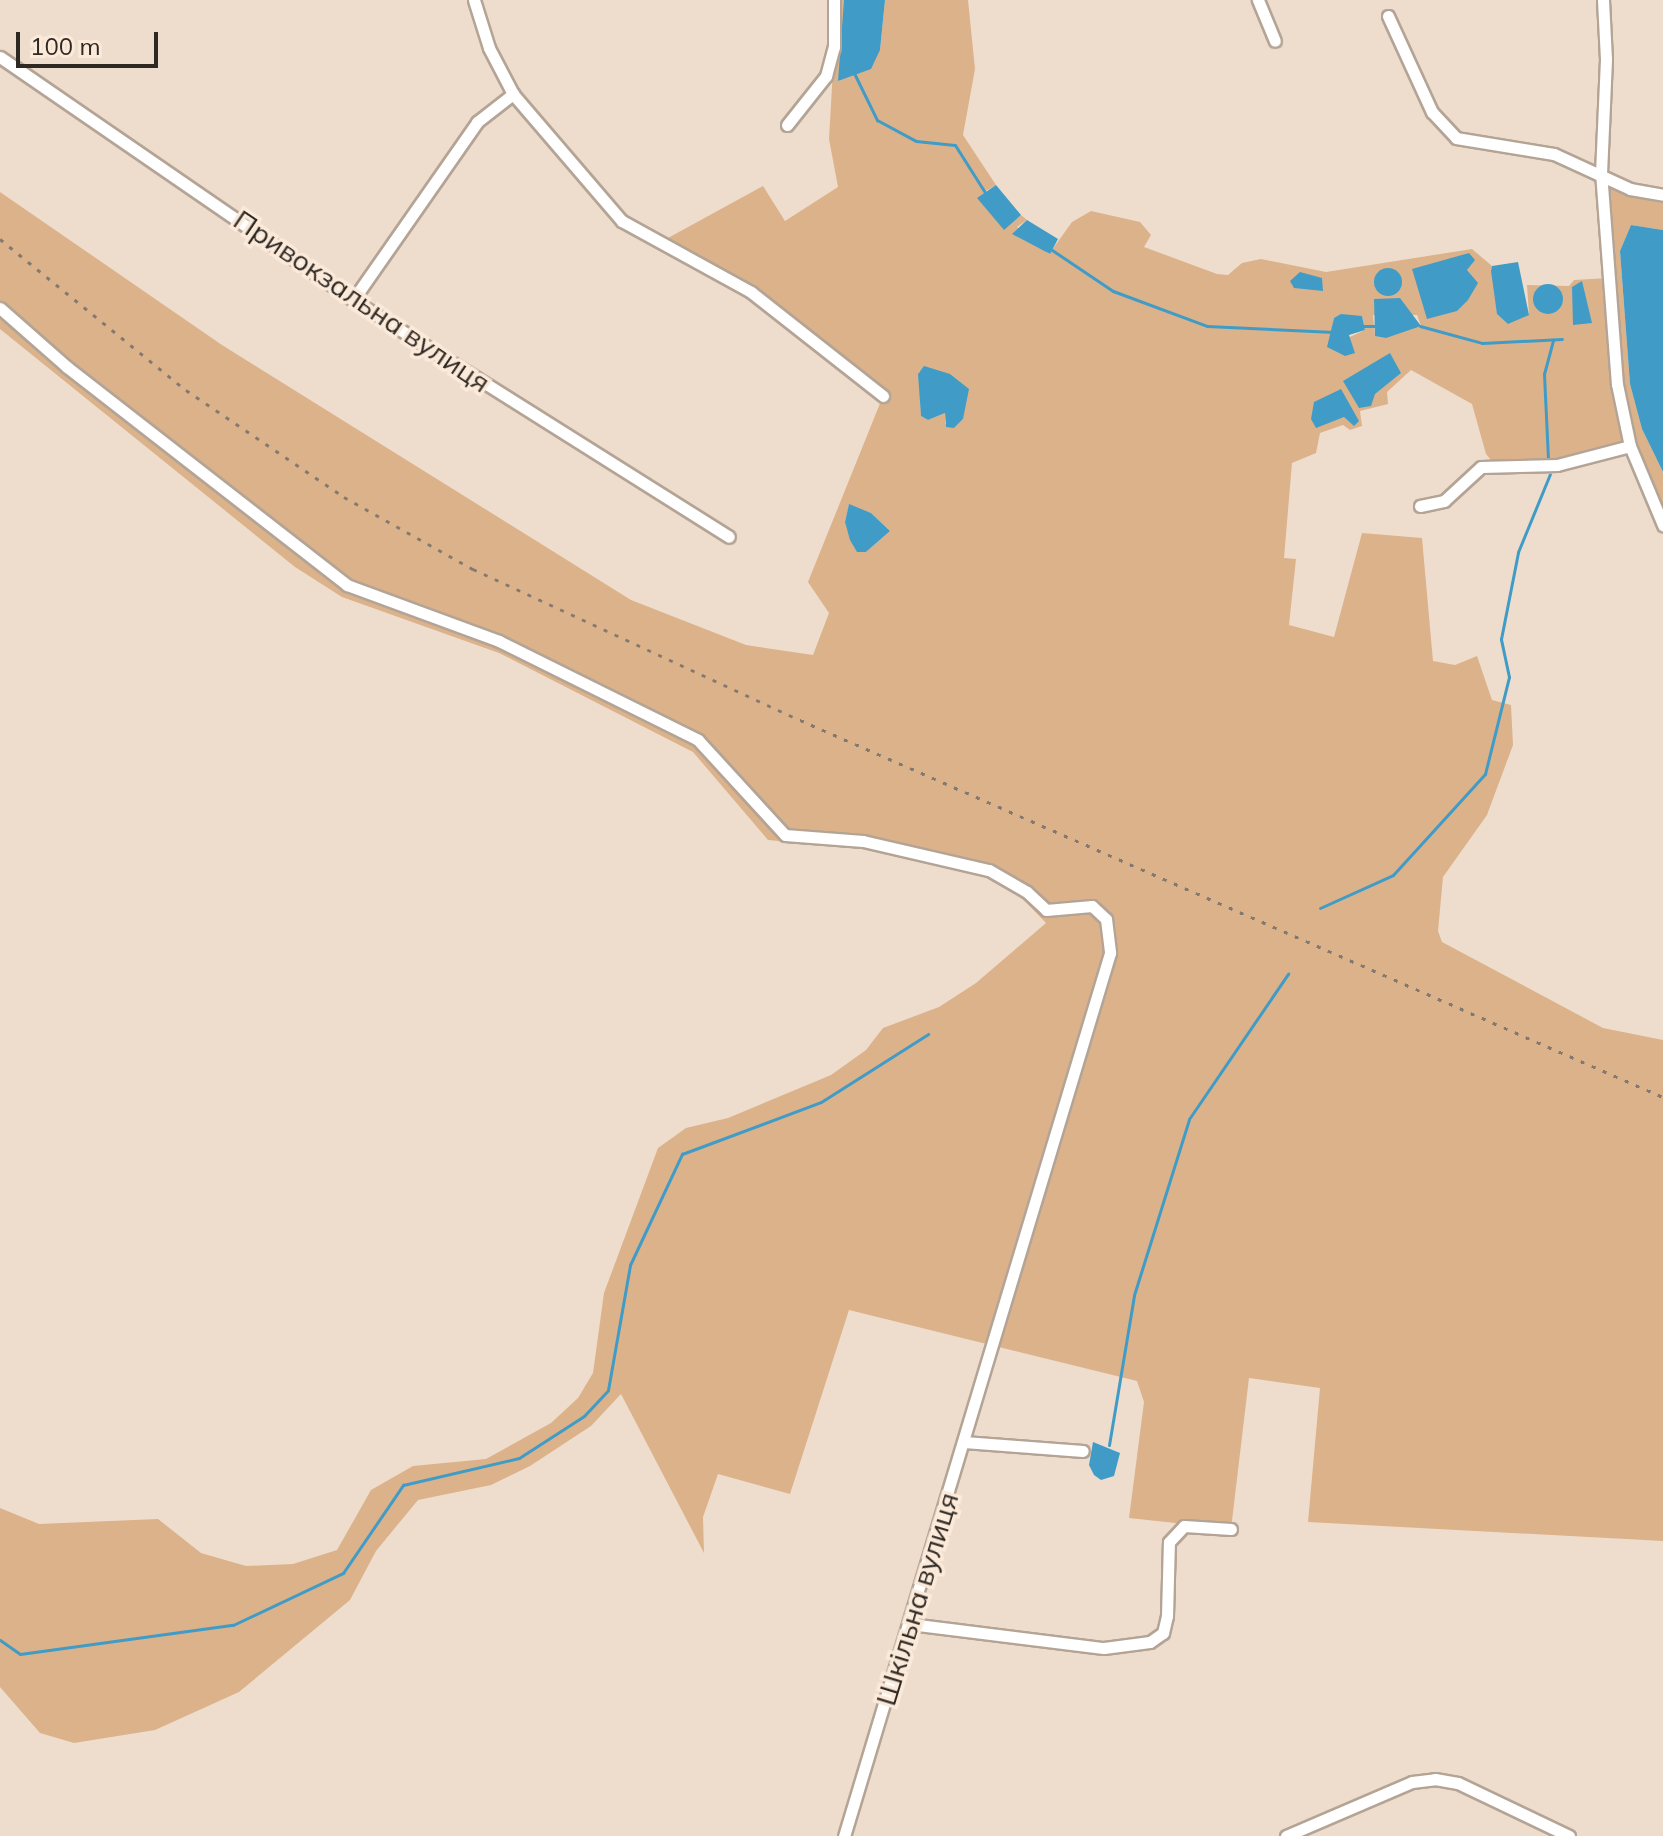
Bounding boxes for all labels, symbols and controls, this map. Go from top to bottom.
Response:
scale bar [20,16,162,66]
text: 100 m [30,31,101,61]
street label: Привокзальна вулиця [227,203,497,399]
street label: Шкільна вулиця [869,1489,965,1709]

